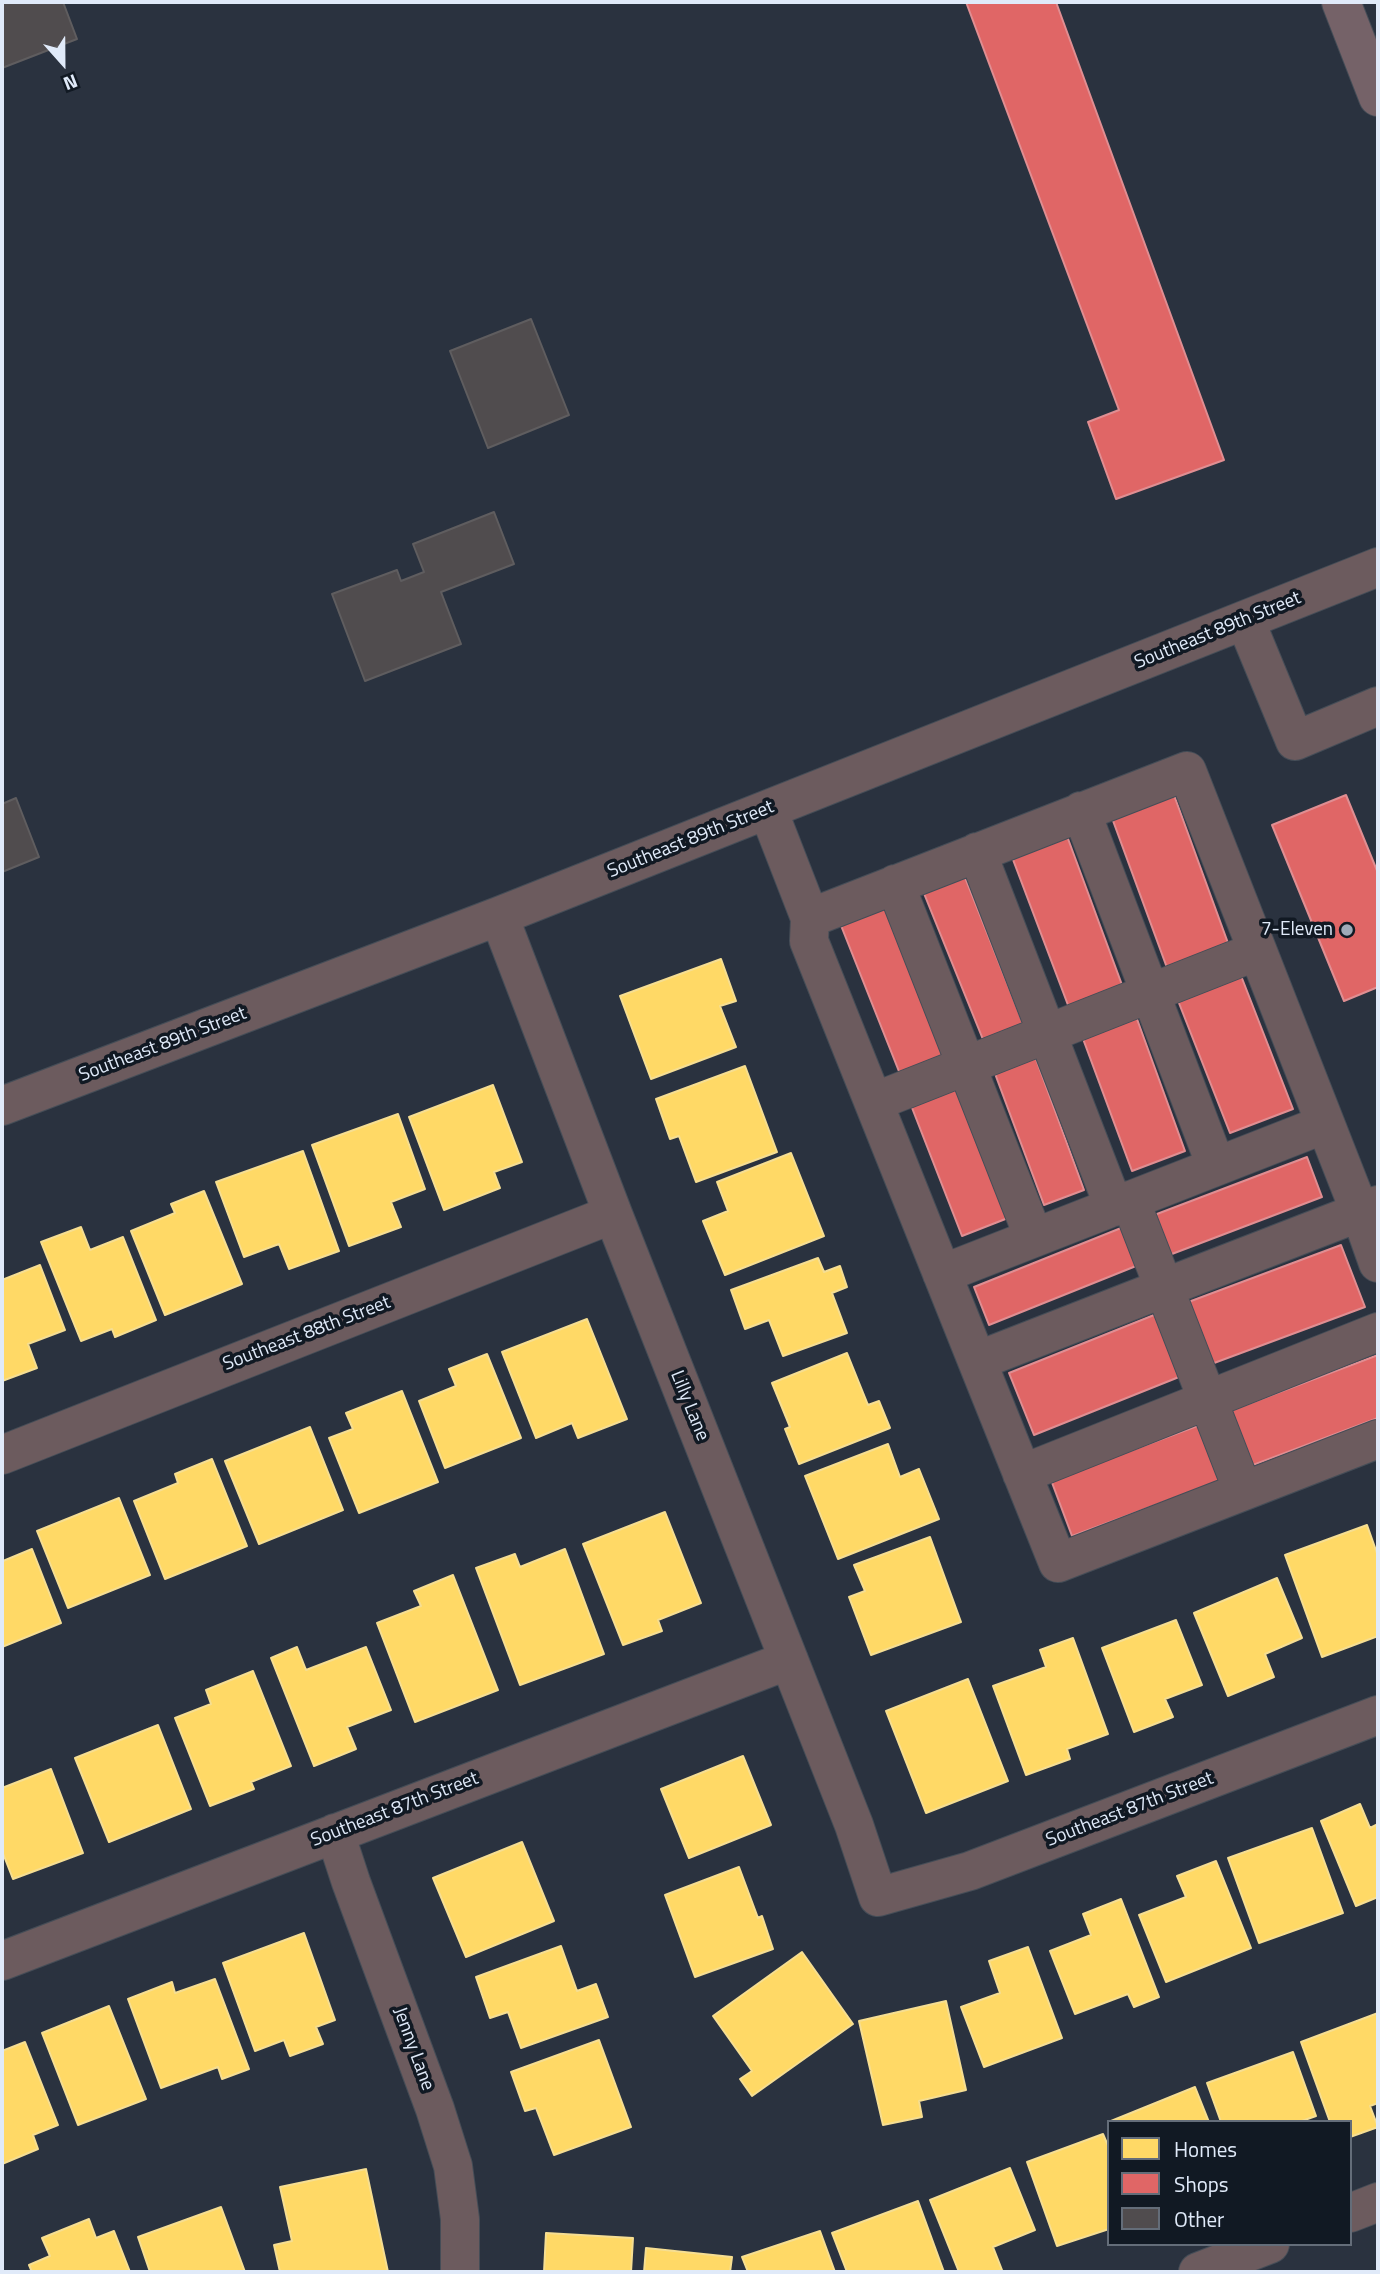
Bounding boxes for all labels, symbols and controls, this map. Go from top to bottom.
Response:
north arrow [28,28,98,98]
text: N [59,67,82,99]
street label: Southeast 89th Street [1131,587,1305,675]
street label: Southeast 89th Street [604,796,778,884]
place label: 7-Eleven [1261,919,1333,941]
marker: 7-Eleven [1339,922,1355,938]
street label: Southeast 89th Street [76,1003,250,1087]
street label: Southeast 88th Street [220,1292,394,1376]
street label: Lilly Lane [665,1368,713,1444]
street label: Southeast 87th Street [308,1768,482,1852]
street label: Southeast 87th Street [1043,1768,1217,1852]
street label: Jenny Lane [387,2004,439,2094]
legend [1107,2120,1352,2246]
text: Homes [1174,2133,1237,2165]
text: Shops [1174,2168,1229,2200]
text: Other [1174,2203,1224,2235]

